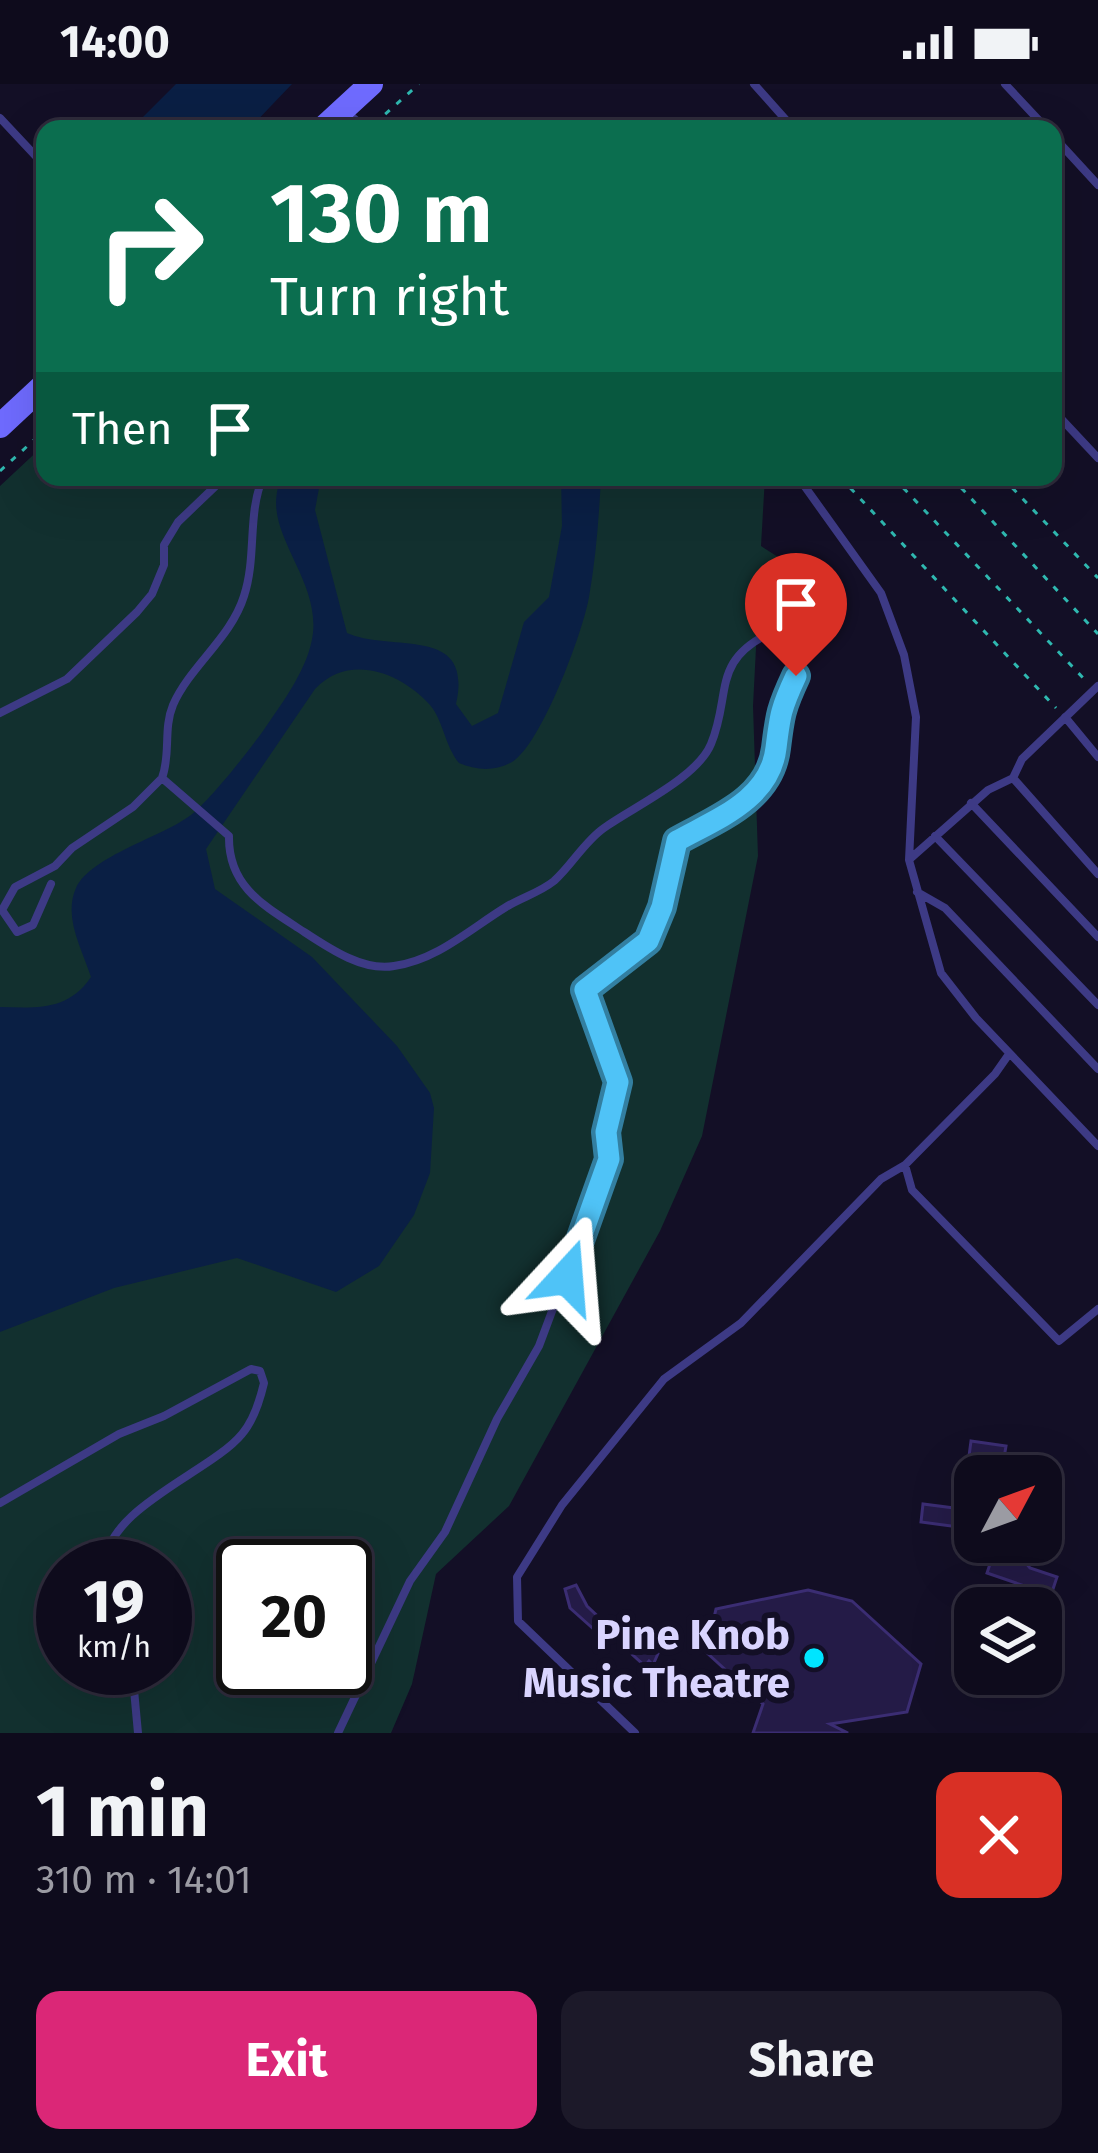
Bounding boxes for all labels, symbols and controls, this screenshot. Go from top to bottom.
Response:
text: 14:00 [60,15,170,69]
text: 130 m [270,163,493,264]
icon: right [72,168,228,324]
text: Turn right [270,265,509,329]
icon: arrive [197,396,263,462]
text: Then [72,402,173,456]
pin [745,553,847,676]
icon: arrive [763,571,829,637]
position arrow [504,1214,630,1340]
north arrow [954,1455,1062,1563]
map controls [954,1455,1062,1695]
speed limit sign: 20 [216,1539,372,1695]
text: 19 [83,1566,145,1638]
button: layers [954,1587,1062,1695]
place label: Pine Knob Music Theatre [523,1610,790,1708]
text: km/h [77,1629,151,1665]
marker: Pine Knob Music Theatre [801,1645,827,1671]
text: 1 min [36,1769,209,1855]
button: close [936,1772,1062,1898]
text: 310 m · 14:01 [36,1857,252,1903]
button: Exit [36,1991,537,2129]
button: Share [561,1991,1062,2129]

